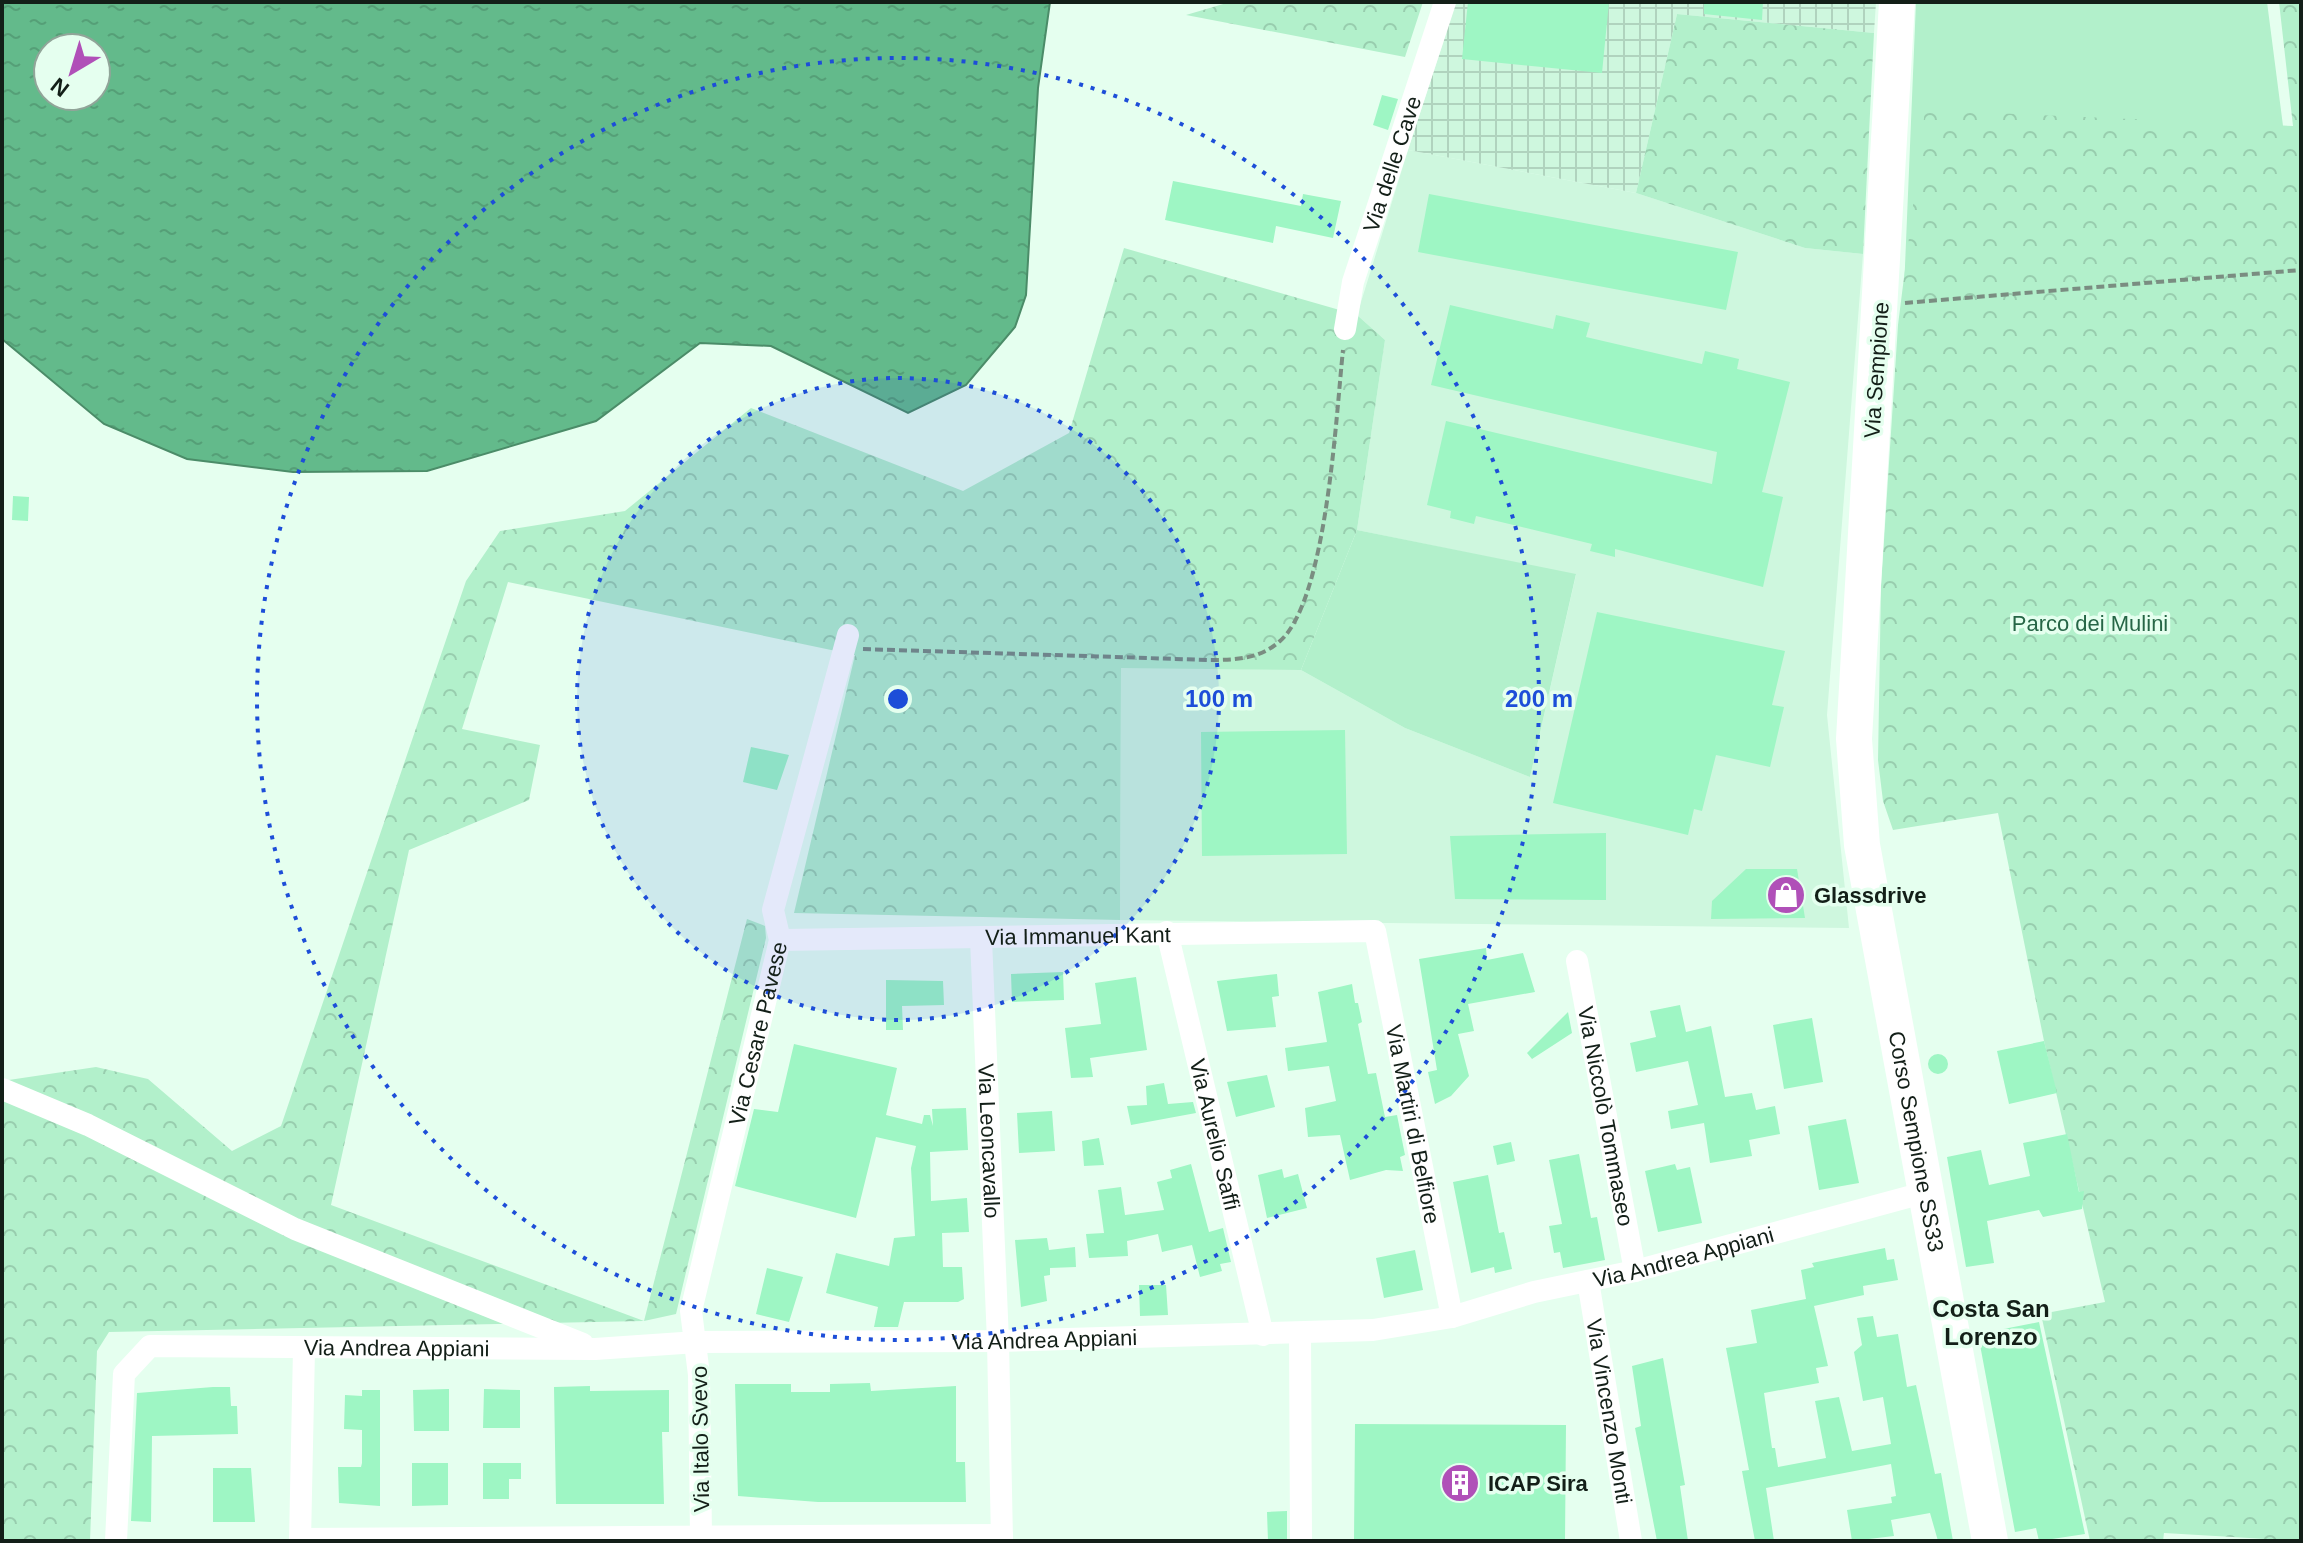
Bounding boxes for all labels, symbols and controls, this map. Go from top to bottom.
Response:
north arrow [32,32,112,112]
text: N [46,73,74,102]
street label: Via delle Cave [1358,93,1426,235]
street label: Via Sempione [1859,301,1894,439]
park label: Parco dei Mulini [2012,611,2168,636]
centre of rings [884,685,912,713]
text: 100 m [1185,685,1253,712]
text: 200 m [1505,685,1573,712]
shop icon: Glassdrive [1765,874,1807,916]
place label: Glassdrive [1814,883,1927,908]
street label: Via Immanuel Kant [985,922,1171,950]
street label: Via Cesare Pavese [724,939,792,1128]
street label: Via Niccolò Tommaseo [1573,1004,1638,1228]
street label: Via Martiri di Belfiore [1381,1022,1445,1226]
street label: Corso Sempione SS33 [1883,1029,1949,1254]
street label: Via Aurelio Saffi [1185,1056,1245,1213]
street label: Via Leoncavallo [973,1063,1005,1219]
street label: Via Andrea Appiani [1591,1222,1777,1292]
district label: Costa San Lorenzo [1932,1295,2050,1350]
street label: Via Vincenzo Monti [1581,1317,1637,1506]
street label: Via Andrea Appiani [951,1325,1138,1354]
street label: Via Andrea Appiani [304,1335,490,1361]
street label: Via Italo Svevo [687,1366,714,1512]
building icon: ICAP Sira [1439,1462,1481,1504]
place label: ICAP Sira [1488,1471,1589,1496]

